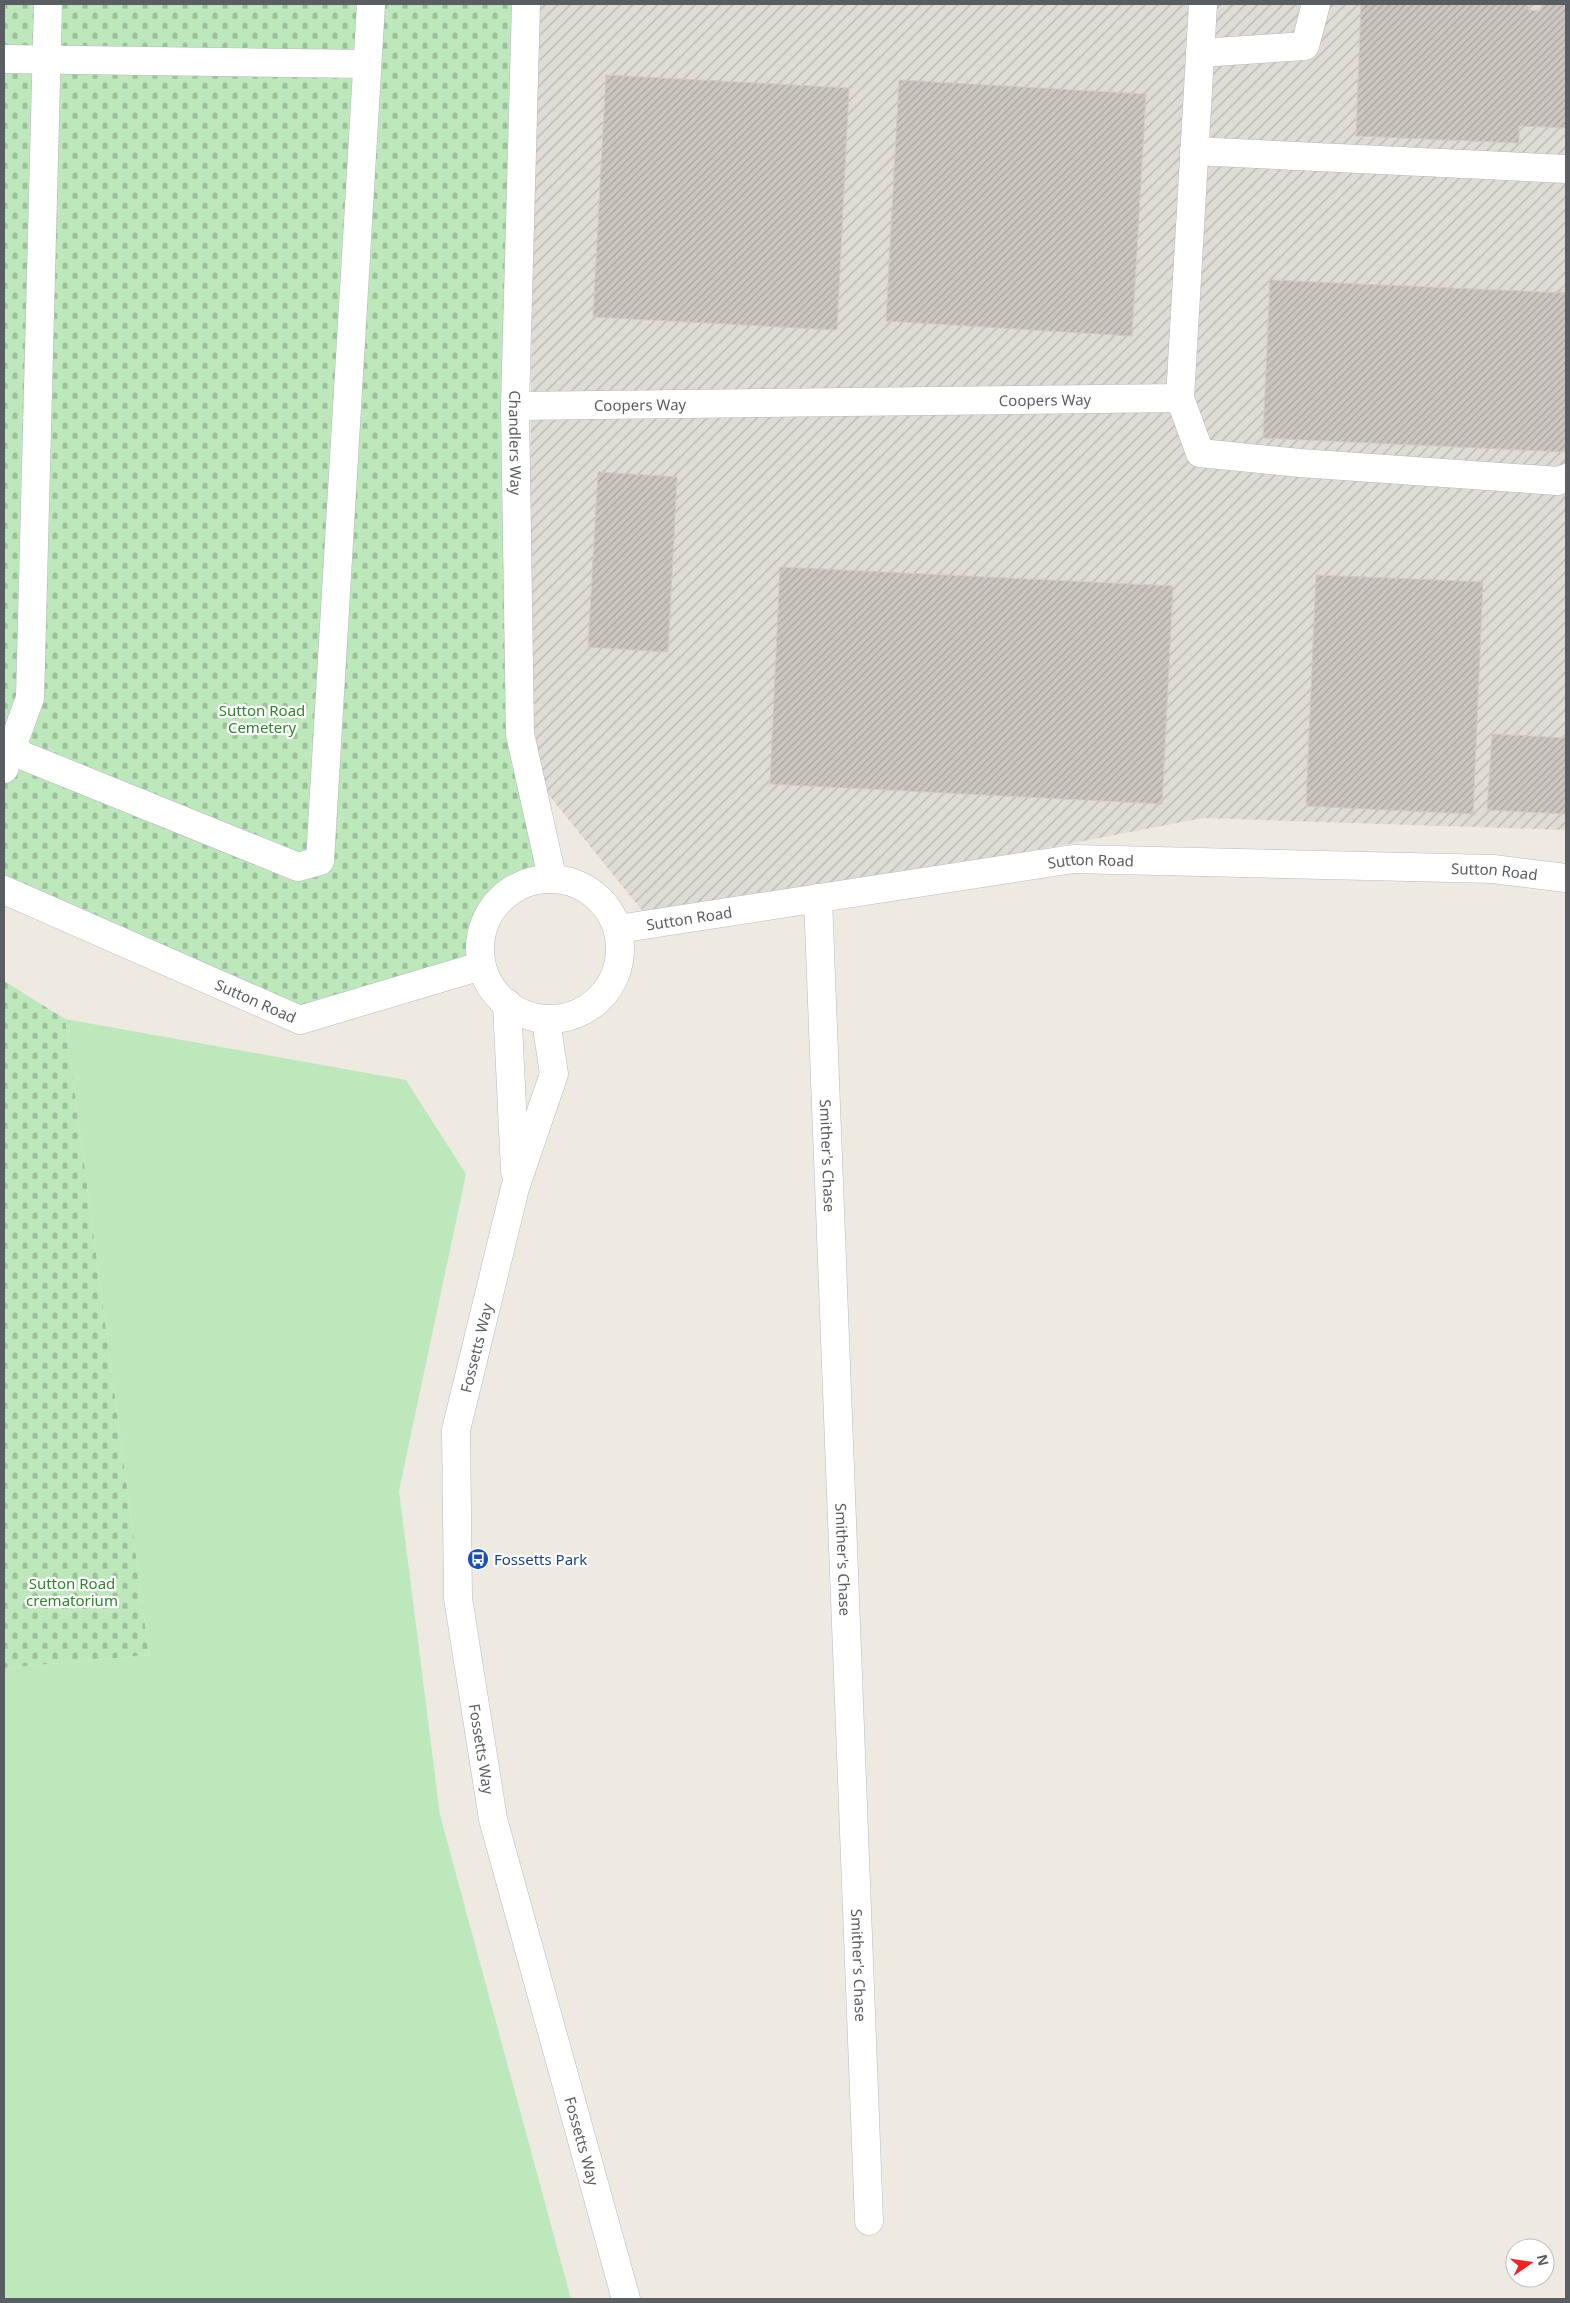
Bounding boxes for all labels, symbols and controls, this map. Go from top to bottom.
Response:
street label: Coopers Way [999,389,1092,410]
street label: Chandlers Way [505,390,526,496]
street label: Coopers Way [594,394,687,415]
park label: Sutton Road Cemetery [219,700,305,737]
street label: Sutton Road [1046,849,1134,873]
street label: Sutton Road [1451,858,1539,884]
street label: Sutton Road [645,902,734,935]
street label: Sutton Road [212,974,300,1027]
street label: Smither's Chase [816,1099,840,1213]
street label: Fossetts Way [455,1301,497,1395]
street label: Smither's Chase [831,1503,856,1616]
bus stop icon: Fossetts Park [466,1547,490,1571]
place label: Fossetts Park [494,1549,587,1569]
park label: Sutton Road crematorium [26,1573,118,1610]
street label: Fossetts Way [465,1702,499,1796]
street label: Smither's Chase [847,1908,871,2022]
street label: Fossetts Way [560,2094,604,2188]
north arrow [1505,2238,1555,2288]
text: N [1533,2252,1554,2268]

